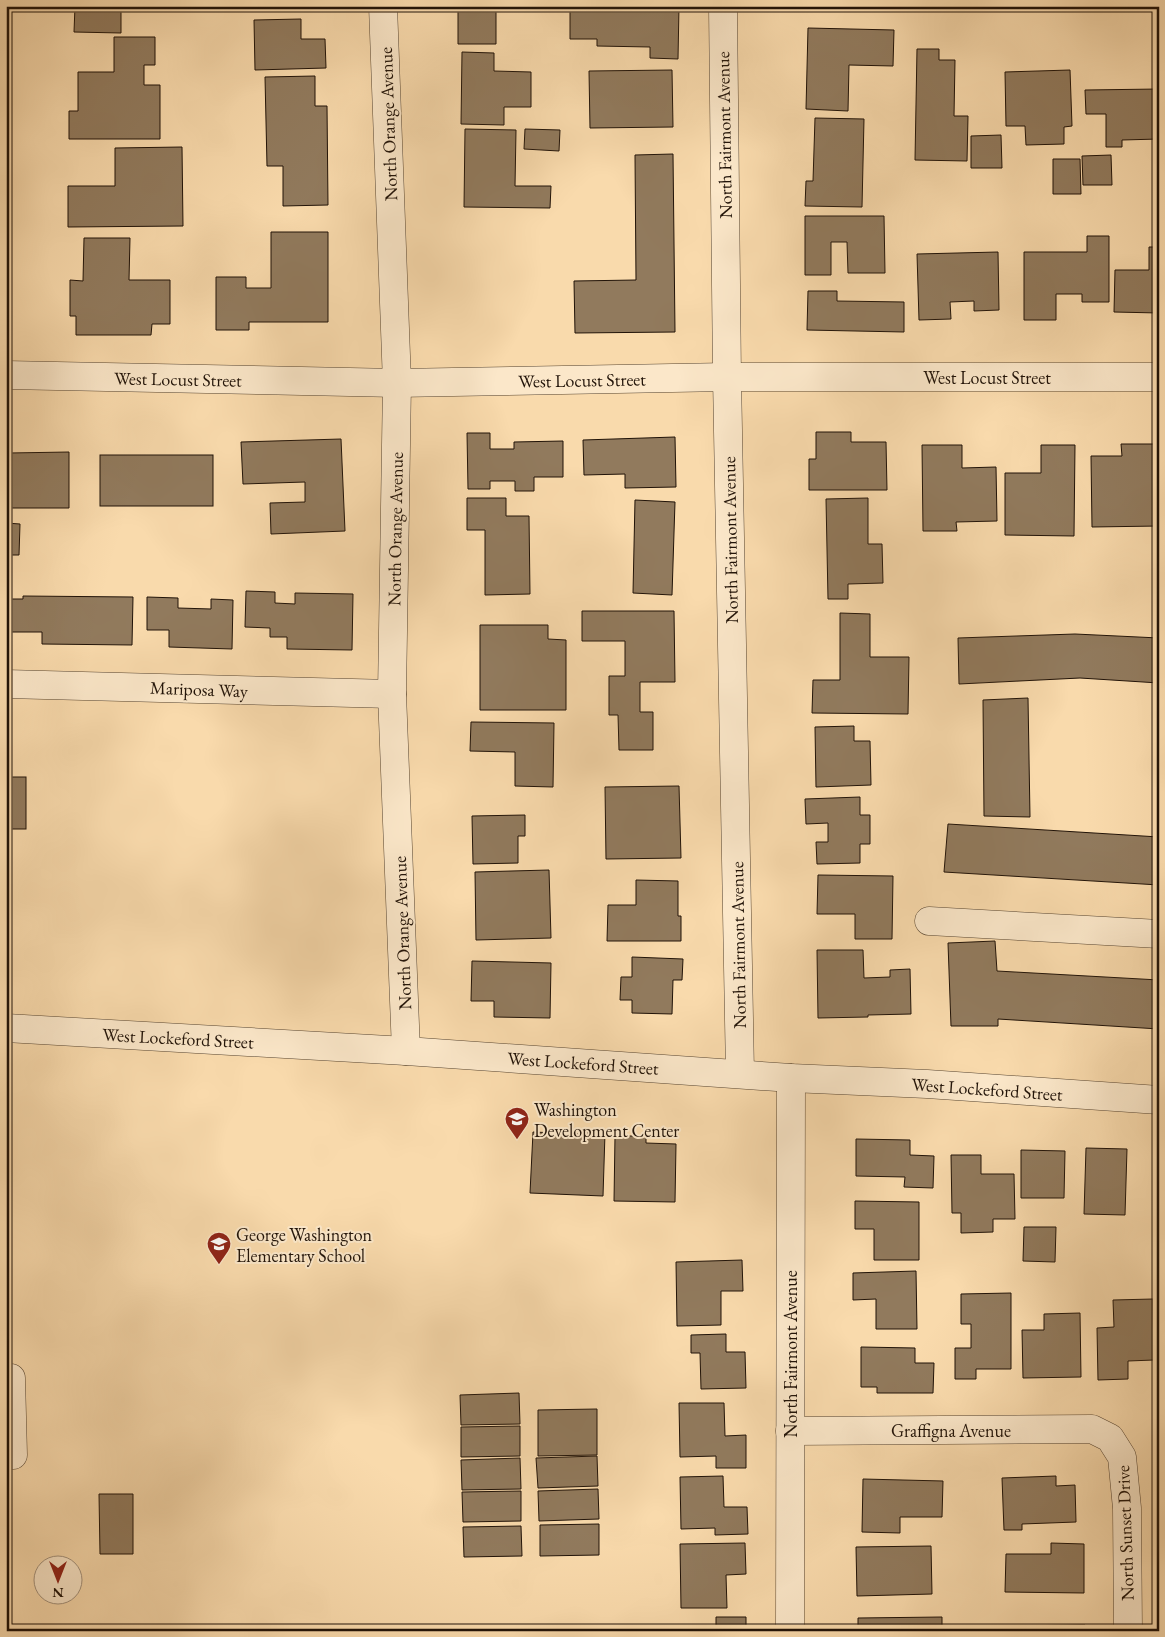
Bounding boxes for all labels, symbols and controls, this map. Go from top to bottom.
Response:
street label: North Orange Avenue [374,47,402,201]
street label: North Fairmont Avenue [711,51,737,219]
street label: West Locust Street [114,366,242,392]
street label: West Locust Street [923,366,1051,389]
street label: West Locust Street [518,367,646,393]
street label: North Orange Avenue [382,452,408,606]
street label: North Fairmont Avenue [717,456,743,624]
street label: Mariposa Way [150,676,248,702]
street label: North Orange Avenue [388,856,416,1010]
street label: North Fairmont Avenue [725,861,751,1029]
street label: West Lockeford Street [102,1023,255,1053]
street label: West Lockeford Street [507,1046,660,1080]
street label: West Lockeford Street [911,1072,1064,1106]
place label: Washington Development Center [534,1098,679,1142]
school or university icon: Washington Development Center [504,1106,530,1140]
place label: George Washington Elementary School [236,1223,373,1267]
school or university icon: George Washington Elementary School [206,1231,232,1265]
street label: North Fairmont Avenue [779,1270,802,1438]
street label: Graffigna Avenue [891,1419,1011,1442]
street label: North Sunset Drive [1111,1465,1139,1601]
north arrow [32,1554,82,1604]
text: N [52,1584,64,1602]

